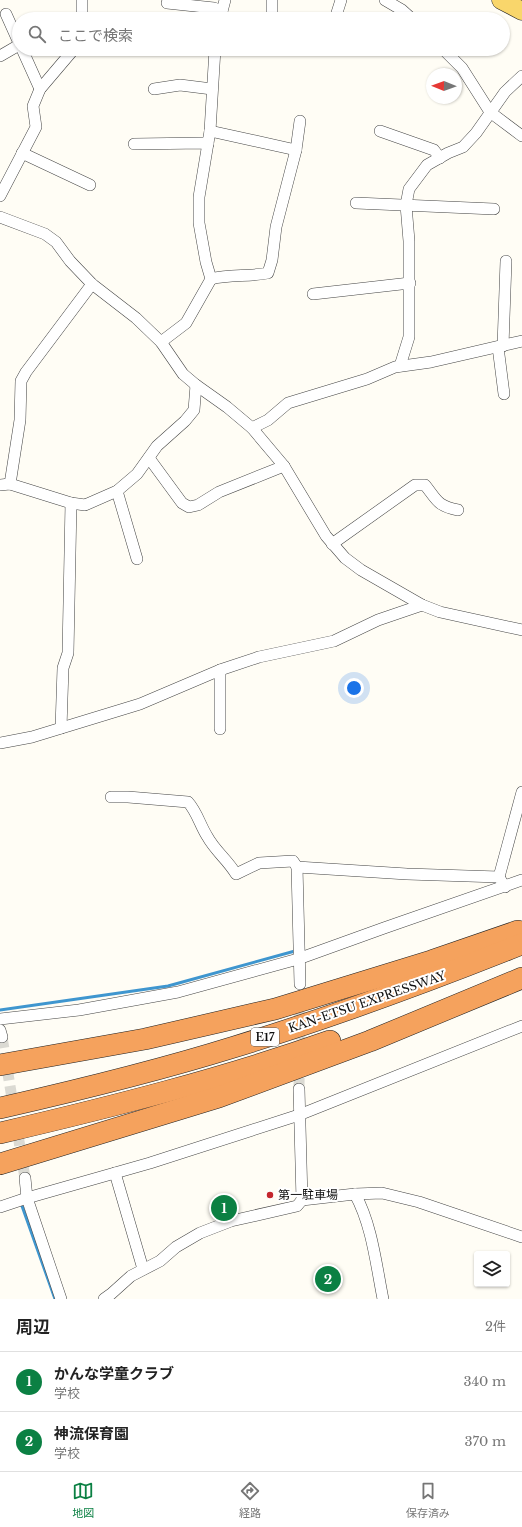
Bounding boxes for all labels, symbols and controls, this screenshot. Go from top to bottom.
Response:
search box [12,12,510,56]
icon: search [26,23,48,45]
text: ここで検索 [58,26,133,45]
north arrow [426,68,462,104]
your location [344,678,364,698]
street label: KAN-ETSU EXPRESSWAY [286,967,448,1036]
road number: E17 [251,1028,279,1046]
place label: 第一駐車場 [278,1187,338,1202]
marker: 第一駐車場 [265,1190,275,1200]
pin: 1 [211,1193,237,1223]
map controls [474,1251,510,1287]
button: layers [474,1251,510,1287]
pin: 2 [315,1264,341,1294]
text: 周辺 [16,1317,50,1338]
text: 2件 [485,1318,506,1335]
text: かんな学童クラブ [54,1364,174,1383]
text: 1 [26,1373,32,1390]
text: 340 m [463,1373,506,1390]
text: 学校 [54,1385,80,1402]
text: 神流保育園 [54,1424,129,1443]
text: 2 [25,1433,33,1450]
text: 370 m [465,1433,506,1450]
text: 学校 [54,1445,80,1462]
tab: 地図 [72,1480,94,1520]
tab: 経路 [239,1480,261,1520]
tab: 保存済み [406,1480,450,1520]

